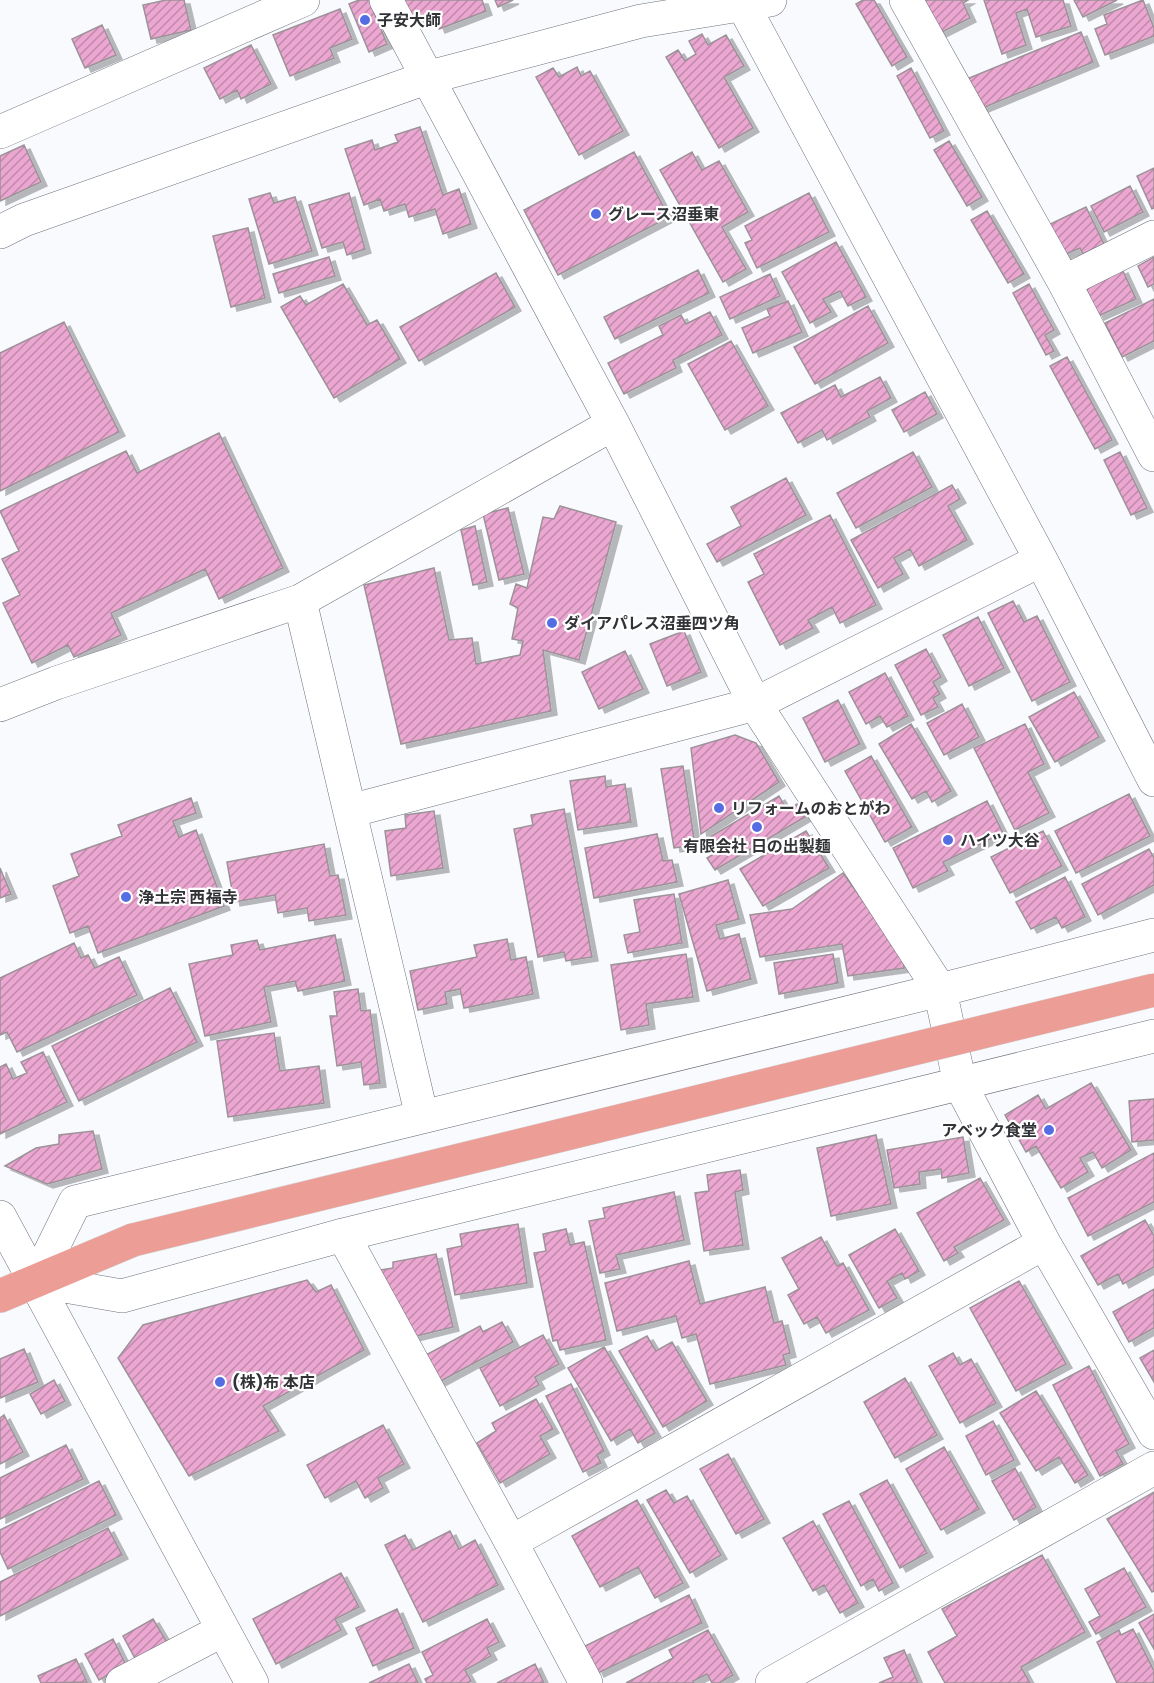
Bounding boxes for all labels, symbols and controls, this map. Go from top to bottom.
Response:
place label: 子安大師 [377,9,441,32]
marker: 子安大師 [358,13,372,27]
place label: グレース沼垂東 [608,203,719,226]
marker: グレース沼垂東 [589,207,603,221]
place label: ダイアパレス沼垂四ツ角 [564,612,740,635]
marker: ダイアパレス沼垂四ツ角 [545,616,559,630]
place label: リフォームのおとがわ [731,797,891,820]
marker: リフォームのおとがわ [712,801,726,815]
marker: 有限会社 日の出製麺 [750,820,764,834]
place label: ハイツ大谷 [960,829,1040,852]
marker: ハイツ大谷 [941,833,955,847]
place label: 有限会社 日の出製麺 [683,835,831,858]
place label: 浄土宗 西福寺 [138,886,237,909]
marker: 浄土宗 西福寺 [119,890,133,904]
place label: アベック食堂 [941,1119,1037,1142]
marker: アベック食堂 [1042,1123,1056,1137]
place label: (株)布 本店 [232,1371,315,1394]
marker: (株)布 本店 [213,1375,227,1389]

